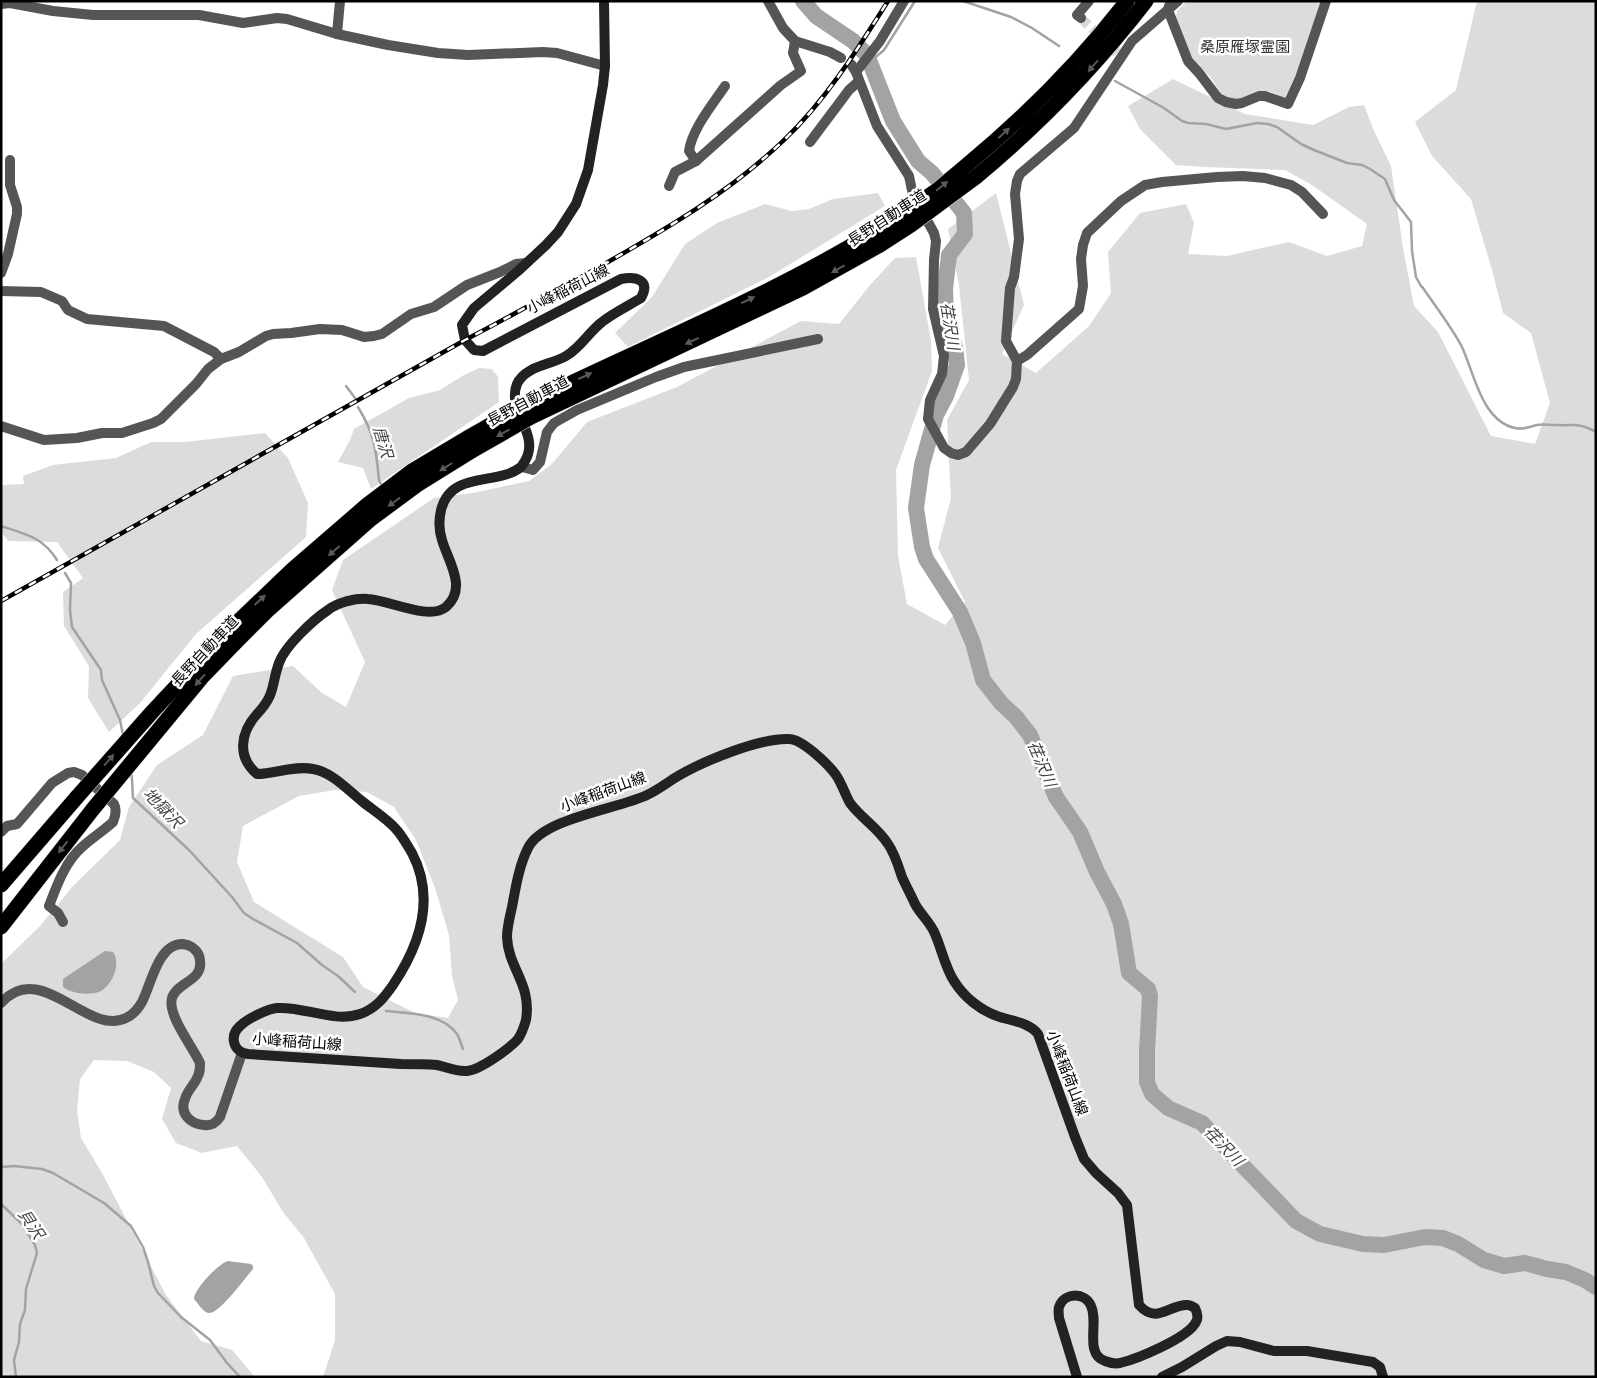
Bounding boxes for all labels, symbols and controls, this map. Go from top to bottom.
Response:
park label: 桑原雁塚霊園 [1200,38,1290,56]
one-way arrow [1087,59,1098,72]
one-way arrow [998,127,1010,139]
one-way arrow [935,180,948,191]
street label: 長野自動車道 [844,186,930,250]
street label: 小峰稲荷山線 [524,261,612,317]
one-way arrow [830,265,845,273]
one-way arrow [741,296,755,304]
water label: 荏沢川 [937,301,963,353]
one-way arrow [685,337,699,345]
street label: 長野自動車道 [484,372,572,430]
one-way arrow [578,372,592,380]
water label: 唐沢 [369,424,397,462]
one-way arrow [496,428,510,437]
one-way arrow [440,462,453,471]
one-way arrow [388,496,401,507]
one-way arrow [329,545,341,557]
one-way arrow [254,594,266,606]
street label: 長野自動車道 [168,612,242,690]
one-way arrow [195,673,206,686]
water label: 荏沢川 [1024,738,1061,792]
one-way arrow [103,753,114,766]
street label: 小峰稲荷山線 [558,768,648,816]
water label: 地獄沢 [139,784,188,833]
one-way arrow [58,840,69,853]
street label: 小峰稲荷山線 [1042,1028,1092,1118]
street label: 小峰稲荷山線 [251,1030,343,1054]
water label: 荏沢川 [1200,1122,1249,1171]
water label: 貝沢 [14,1205,49,1244]

